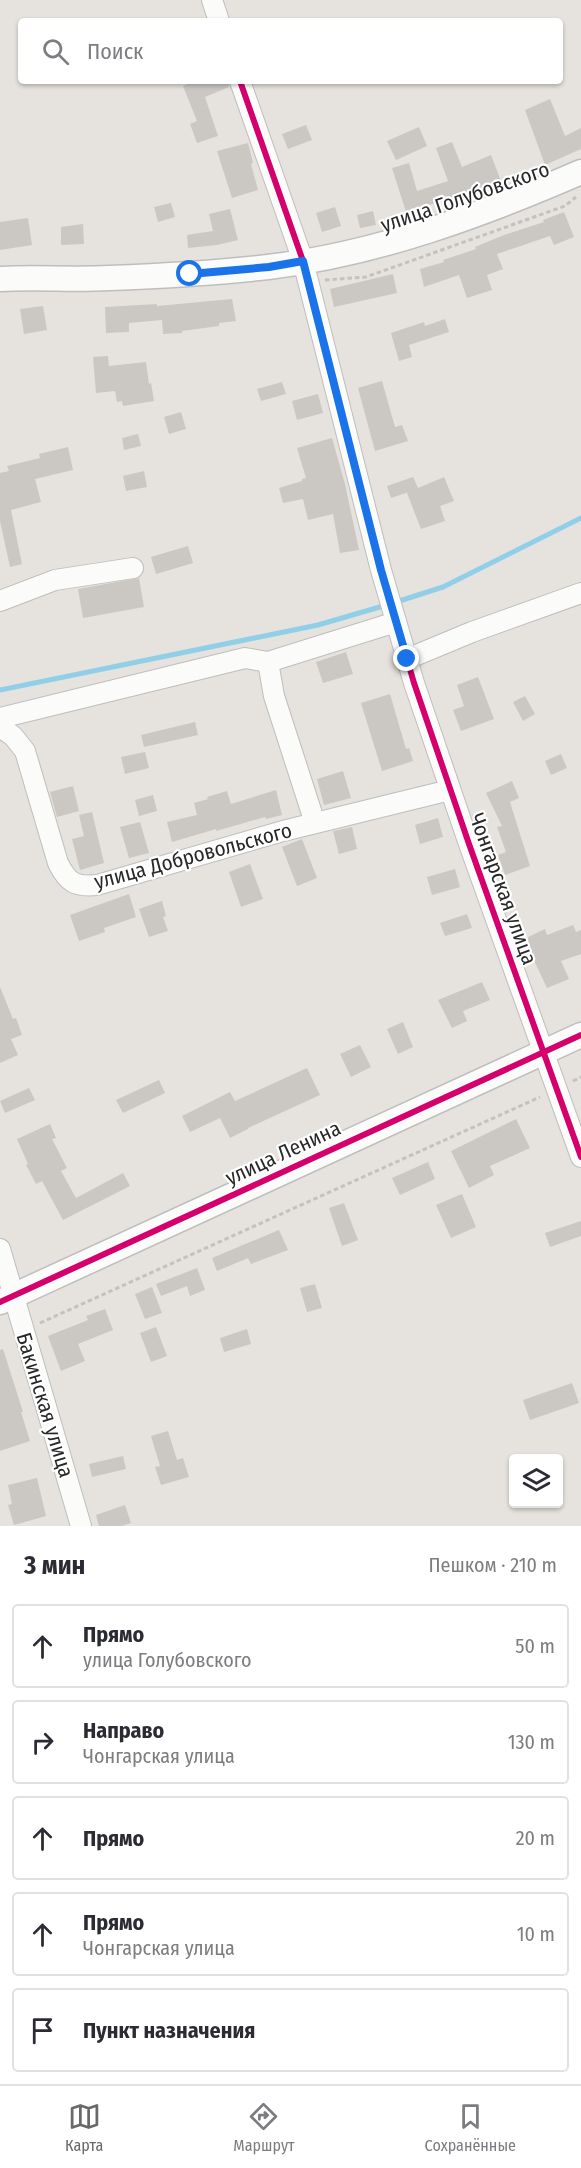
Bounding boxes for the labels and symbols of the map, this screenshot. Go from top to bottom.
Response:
street label: улица Голубовского [377,156,553,238]
route start [176,260,202,286]
route end [393,645,419,671]
street label: Чонгарская улица [464,810,542,968]
street label: улица Добровольского [91,817,295,895]
street label: улица Ленина [221,1115,345,1191]
street label: Бакинская улица [11,1329,79,1481]

